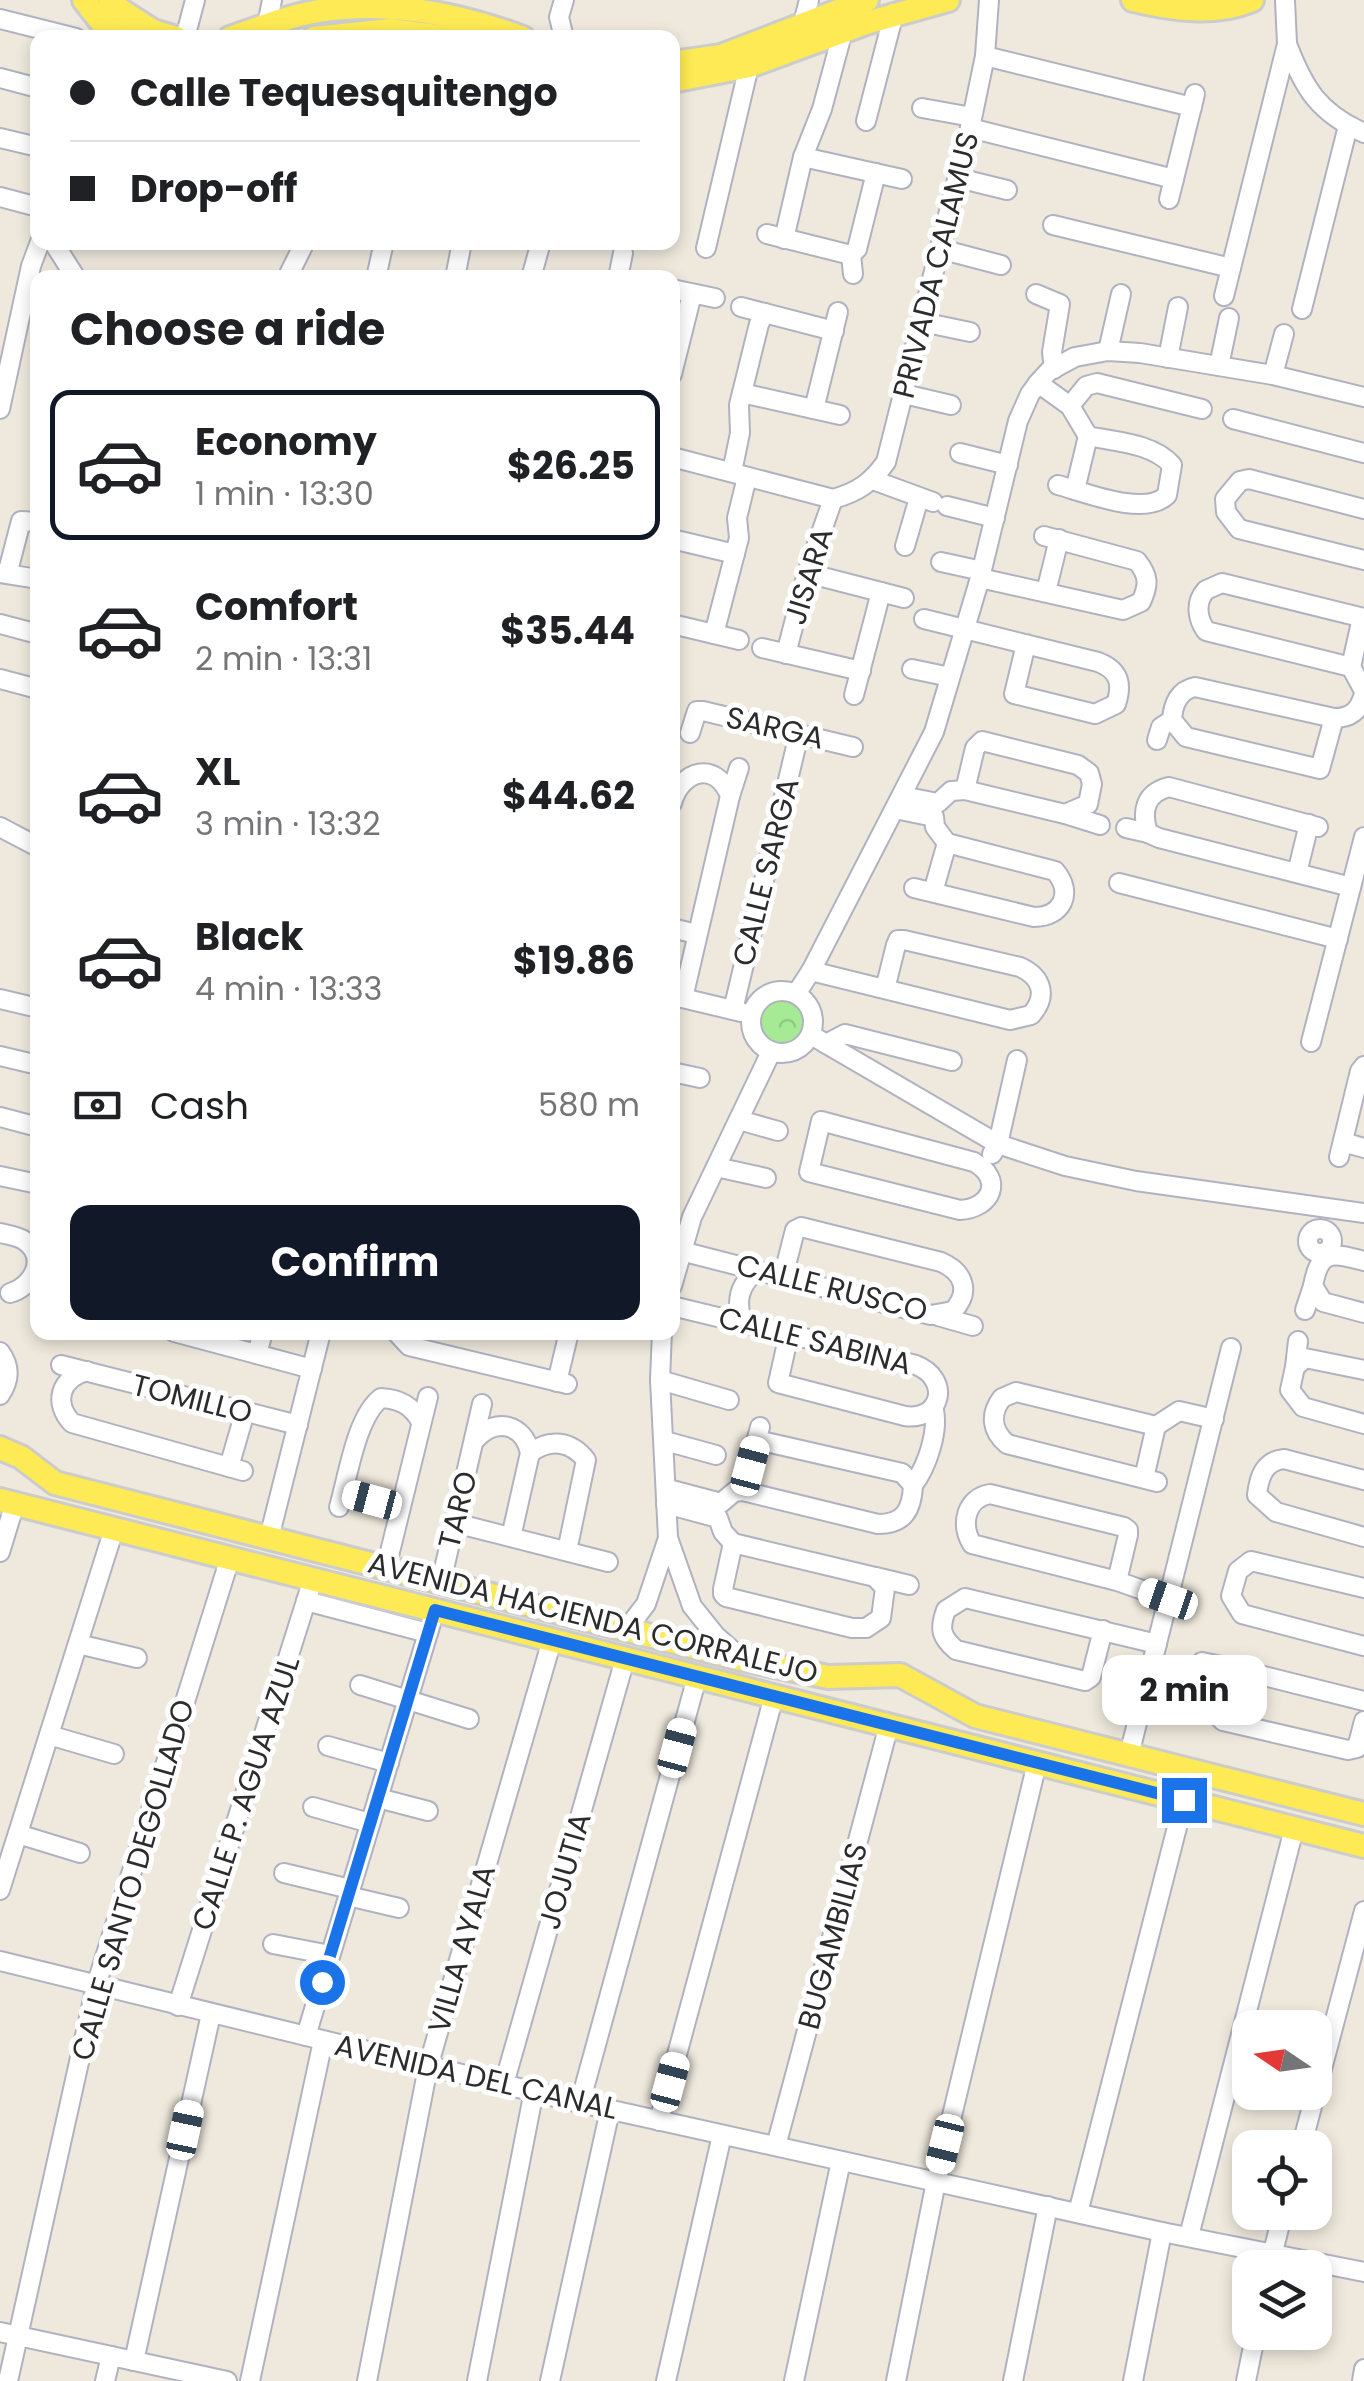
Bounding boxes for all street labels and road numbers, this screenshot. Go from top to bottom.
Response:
street label: PRIVADA CALAMUS [882,127,989,403]
street label: JISARA [773,522,844,630]
street label: SARGA [722,695,828,760]
street label: CALLE SARGA [721,773,810,970]
street label: CALLE RUSCO [732,1243,932,1332]
street label: CALLE SABINA [714,1296,916,1385]
street label: TOMILLO [127,1363,257,1434]
street label: TARO [427,1467,488,1553]
street label: AVENIDA HACIENDA CORRALEJO [364,1541,823,1694]
street label: CALLE P. AGUA AZUL [181,1650,310,1936]
street label: CALLE SANTO DEGOLLADO [60,1694,205,2065]
street label: JOJUTIA [527,1808,602,1934]
street label: BUGAMBILIAS [787,1838,878,2034]
street label: VILLA AYALA [417,1860,506,2038]
street label: AVENIDA DEL CANAL [330,2023,622,2130]

